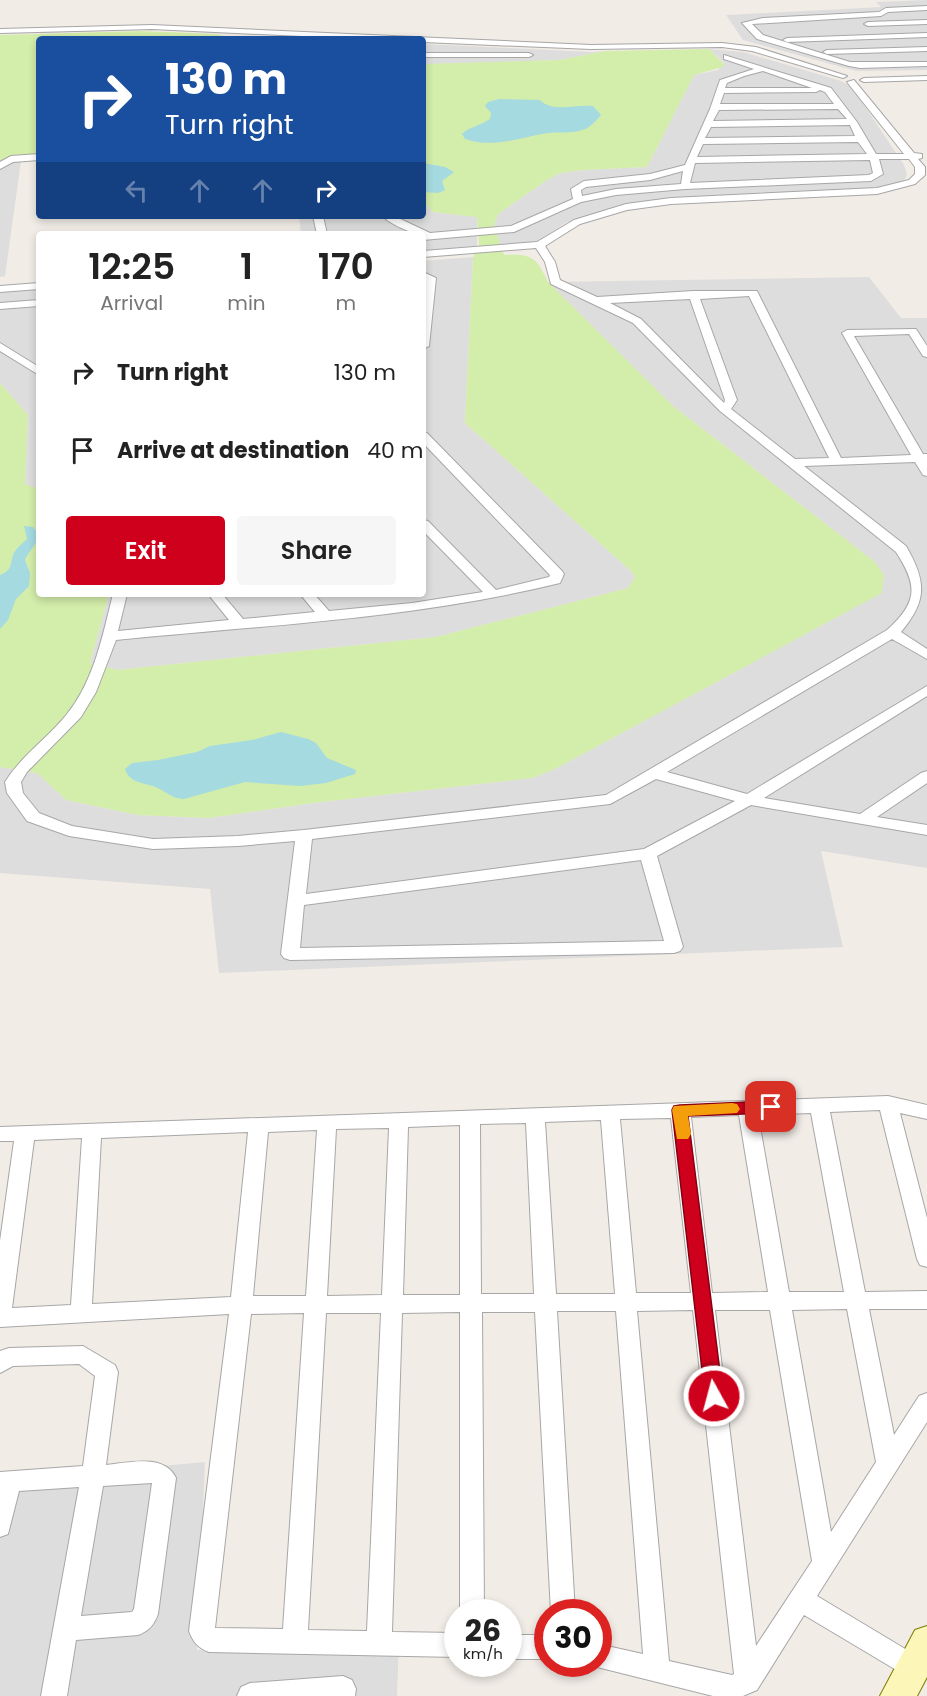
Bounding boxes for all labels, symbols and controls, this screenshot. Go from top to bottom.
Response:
text: 130 m [165,50,287,109]
icon: right [66,60,144,138]
text: Turn right [165,106,294,143]
icon: left [120,174,153,207]
icon: ahead [183,174,216,207]
icon: ahead [246,174,279,207]
icon: right [309,174,342,207]
text: 12:25 [88,241,175,292]
text: 1 [240,241,253,292]
text: 170 [318,241,374,292]
text: Arrival [100,289,163,317]
text: min [227,289,266,317]
text: m [336,289,356,317]
icon: right [66,356,99,389]
text: Turn right [117,357,228,388]
text: 130 m [334,357,396,388]
icon: arrive [66,434,99,467]
text: Arrive at destination [117,435,349,466]
text: 40 m [367,435,423,466]
button: Exit [66,516,225,585]
button: Share [237,516,396,585]
pin [745,1081,796,1132]
icon: arrive [754,1090,787,1123]
position arrow [682,1364,746,1428]
speed limit sign: 30 [534,1599,612,1677]
text: 26 [465,1609,501,1652]
text: km/h [463,1643,503,1664]

